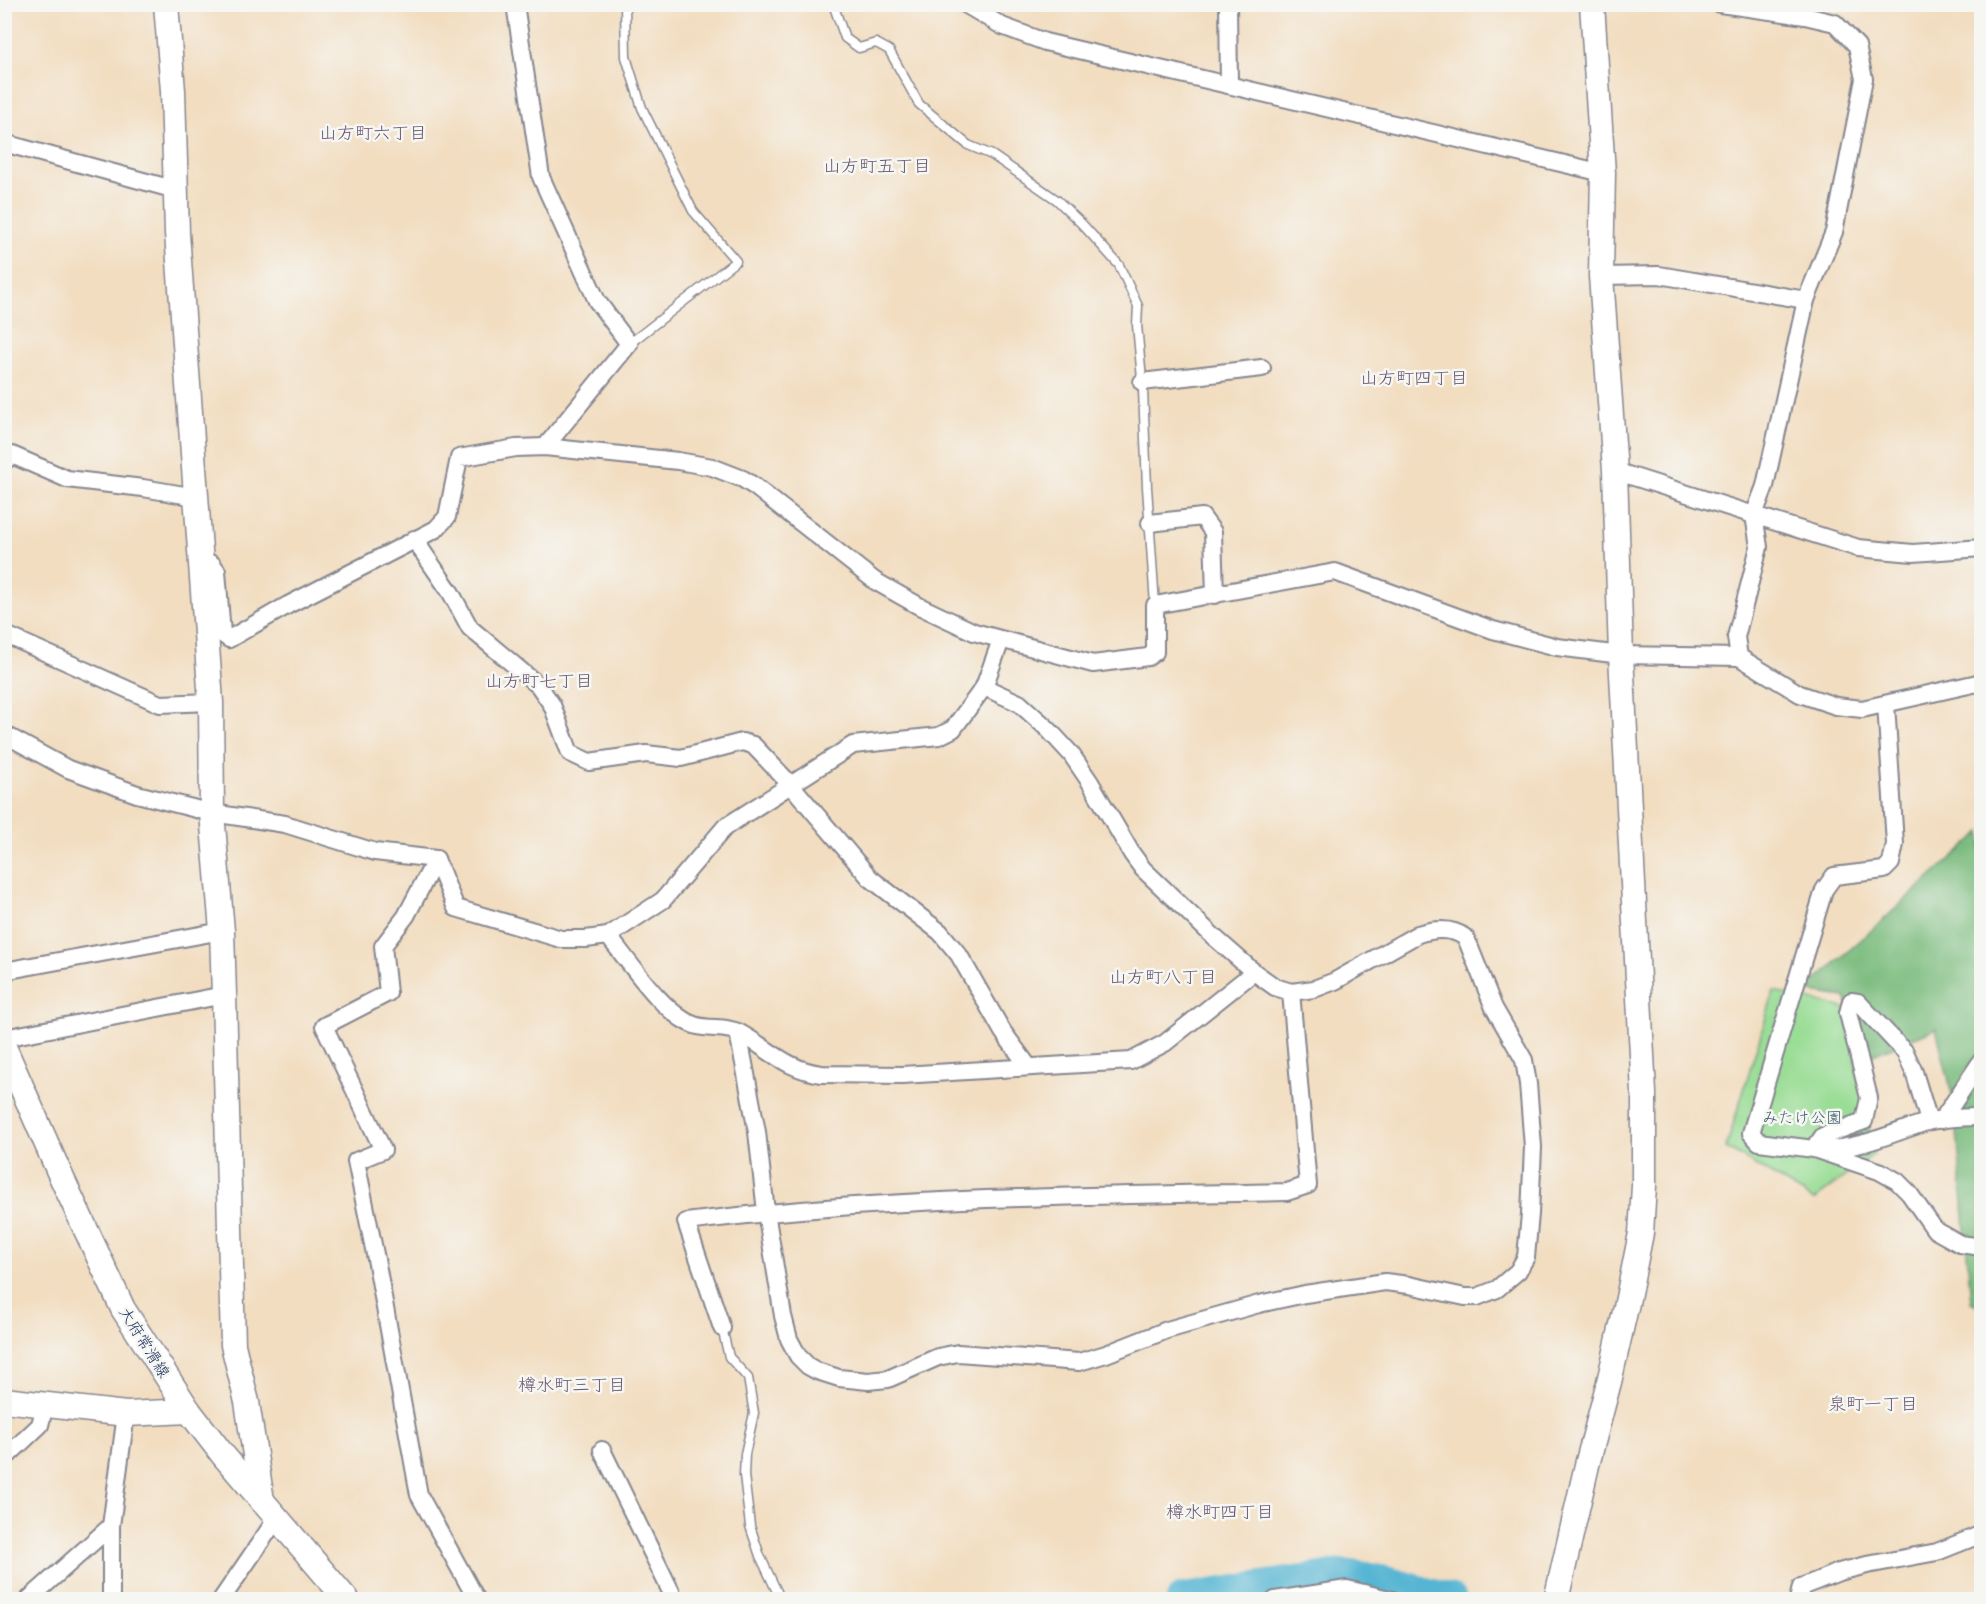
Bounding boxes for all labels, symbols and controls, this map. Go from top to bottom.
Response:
district label: 山方町六丁目 [319,123,427,144]
district label: 山方町五丁目 [823,156,931,177]
district label: 山方町四丁目 [1360,368,1468,389]
district label: 山方町七丁目 [485,671,593,692]
district label: 山方町八丁目 [1109,967,1217,988]
park label: みたけ公園 [1762,1109,1842,1127]
street label: 大府常滑線 [115,1304,173,1381]
district label: 樽水町三丁目 [518,1375,626,1396]
district label: 泉町一丁目 [1828,1394,1918,1415]
district label: 樽水町四丁目 [1166,1502,1274,1523]

